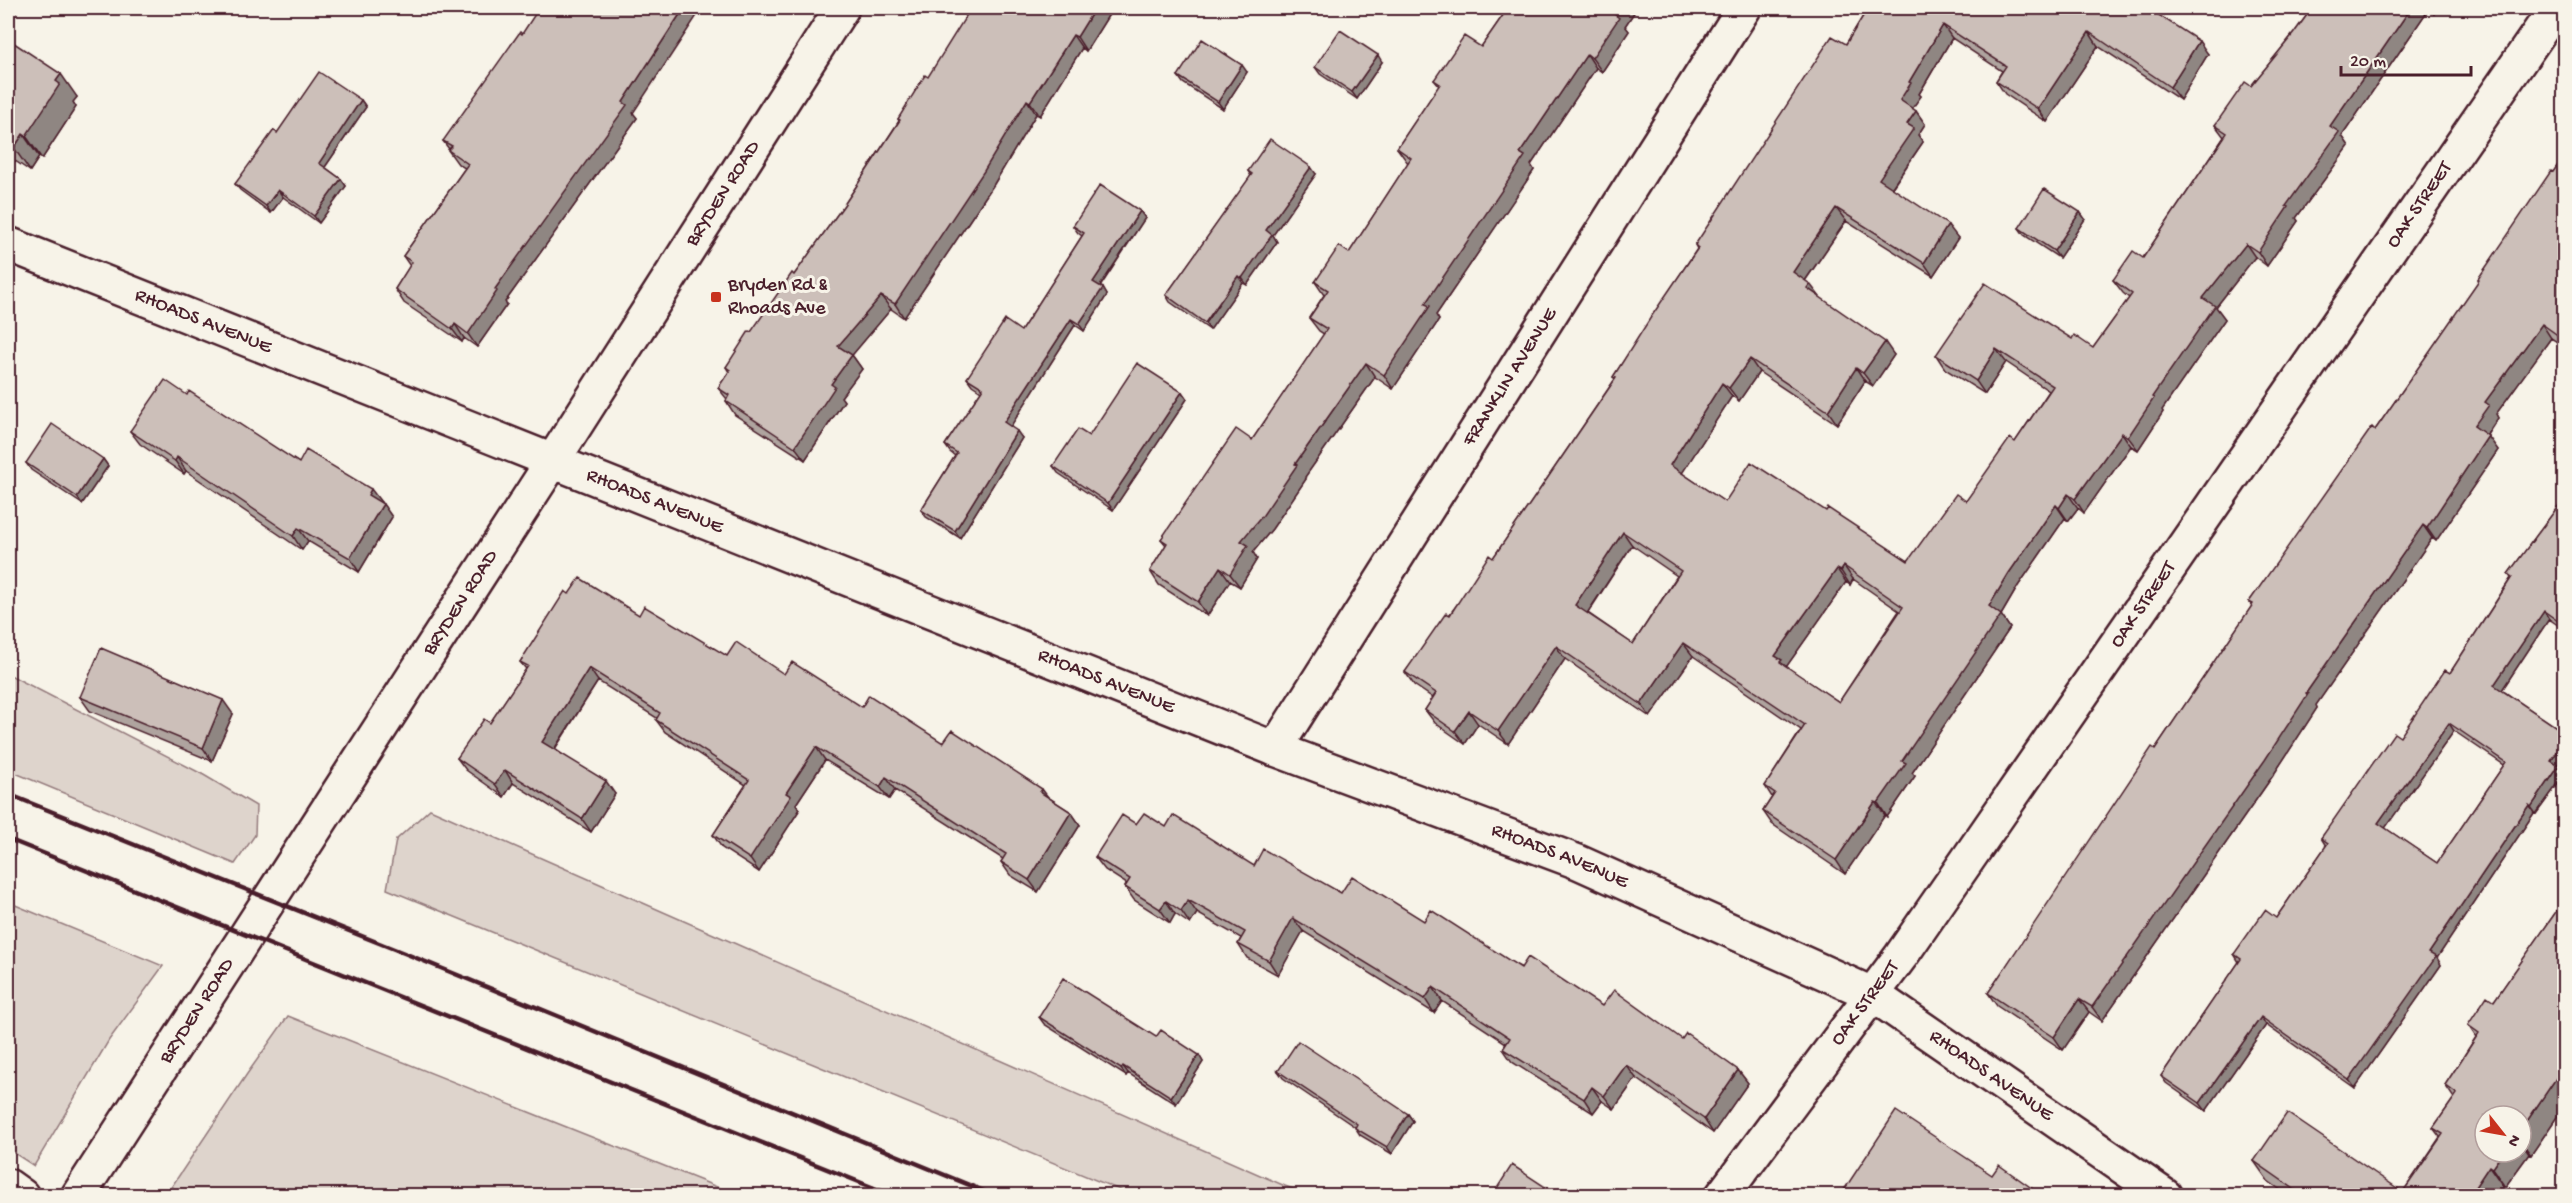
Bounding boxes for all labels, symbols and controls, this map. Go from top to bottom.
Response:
scale bar [2341,39,2472,77]
text: 20 m [2350,52,2386,73]
street label: BRYDEN ROAD [681,136,766,252]
street label: OAK STREET [2382,157,2458,253]
place label: Bryden Rd & Rhoads Ave [727,275,828,321]
street label: RHOADS AVENUE [131,284,276,360]
marker: Bryden Rd & Rhoads Ave [709,290,723,304]
street label: FRANKLIN AVENUE [1458,303,1563,451]
street label: RHOADS AVENUE [583,464,728,540]
street label: BRYDEN ROAD [418,545,504,661]
street label: OAK STREET [2106,556,2182,653]
street label: RHOADS AVENUE [1034,644,1179,720]
street label: RHOADS AVENUE [1488,819,1633,895]
street label: BRYDEN ROAD [154,953,240,1069]
street label: OAK STREET [1826,956,1905,1050]
street label: RHOADS AVENUE [1925,1025,2058,1128]
north arrow [2473,1104,2533,1164]
text: N [2502,1131,2524,1150]

